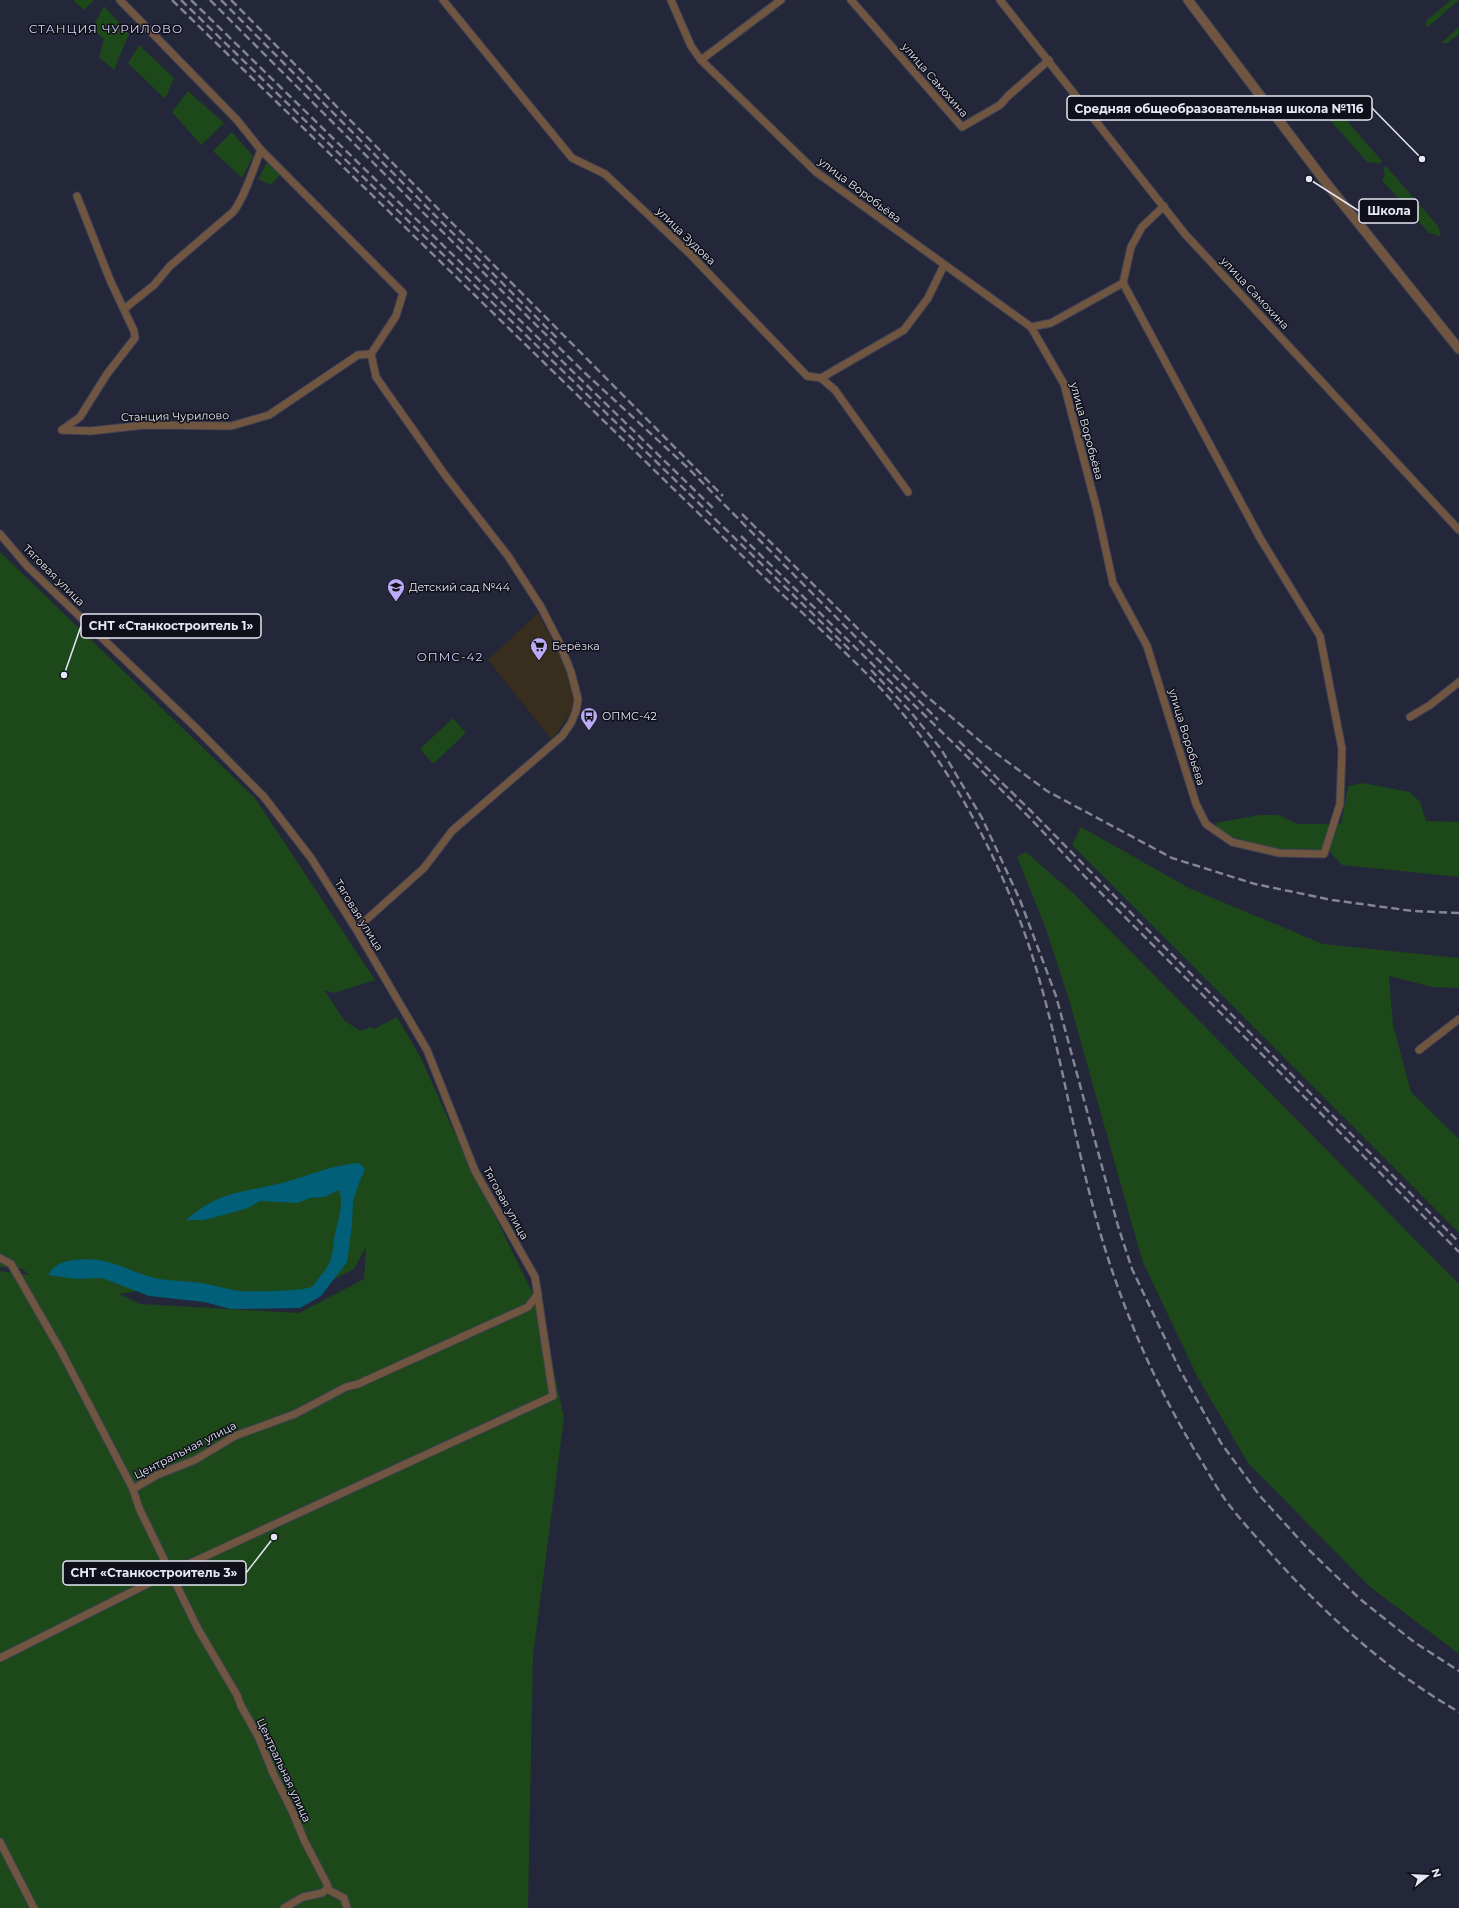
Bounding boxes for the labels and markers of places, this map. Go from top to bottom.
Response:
callout: Средняя общеобразовательная школа №116 [1067,96,1372,120]
callout: Школа [1359,199,1418,223]
school or university icon: Детский сад №44 [386,577,406,602]
place label: Детский сад №44 [409,580,511,594]
callout: СНТ «Станкостроитель 1» [81,614,261,638]
supermarket icon: Берёзка [529,636,549,661]
place label: Берёзка [552,639,600,653]
bus stop icon: ОПМС-42 [579,706,599,731]
place label: ОПМС-42 [602,709,657,723]
callout: СНТ «Станкостроитель 3» [63,1561,246,1585]

